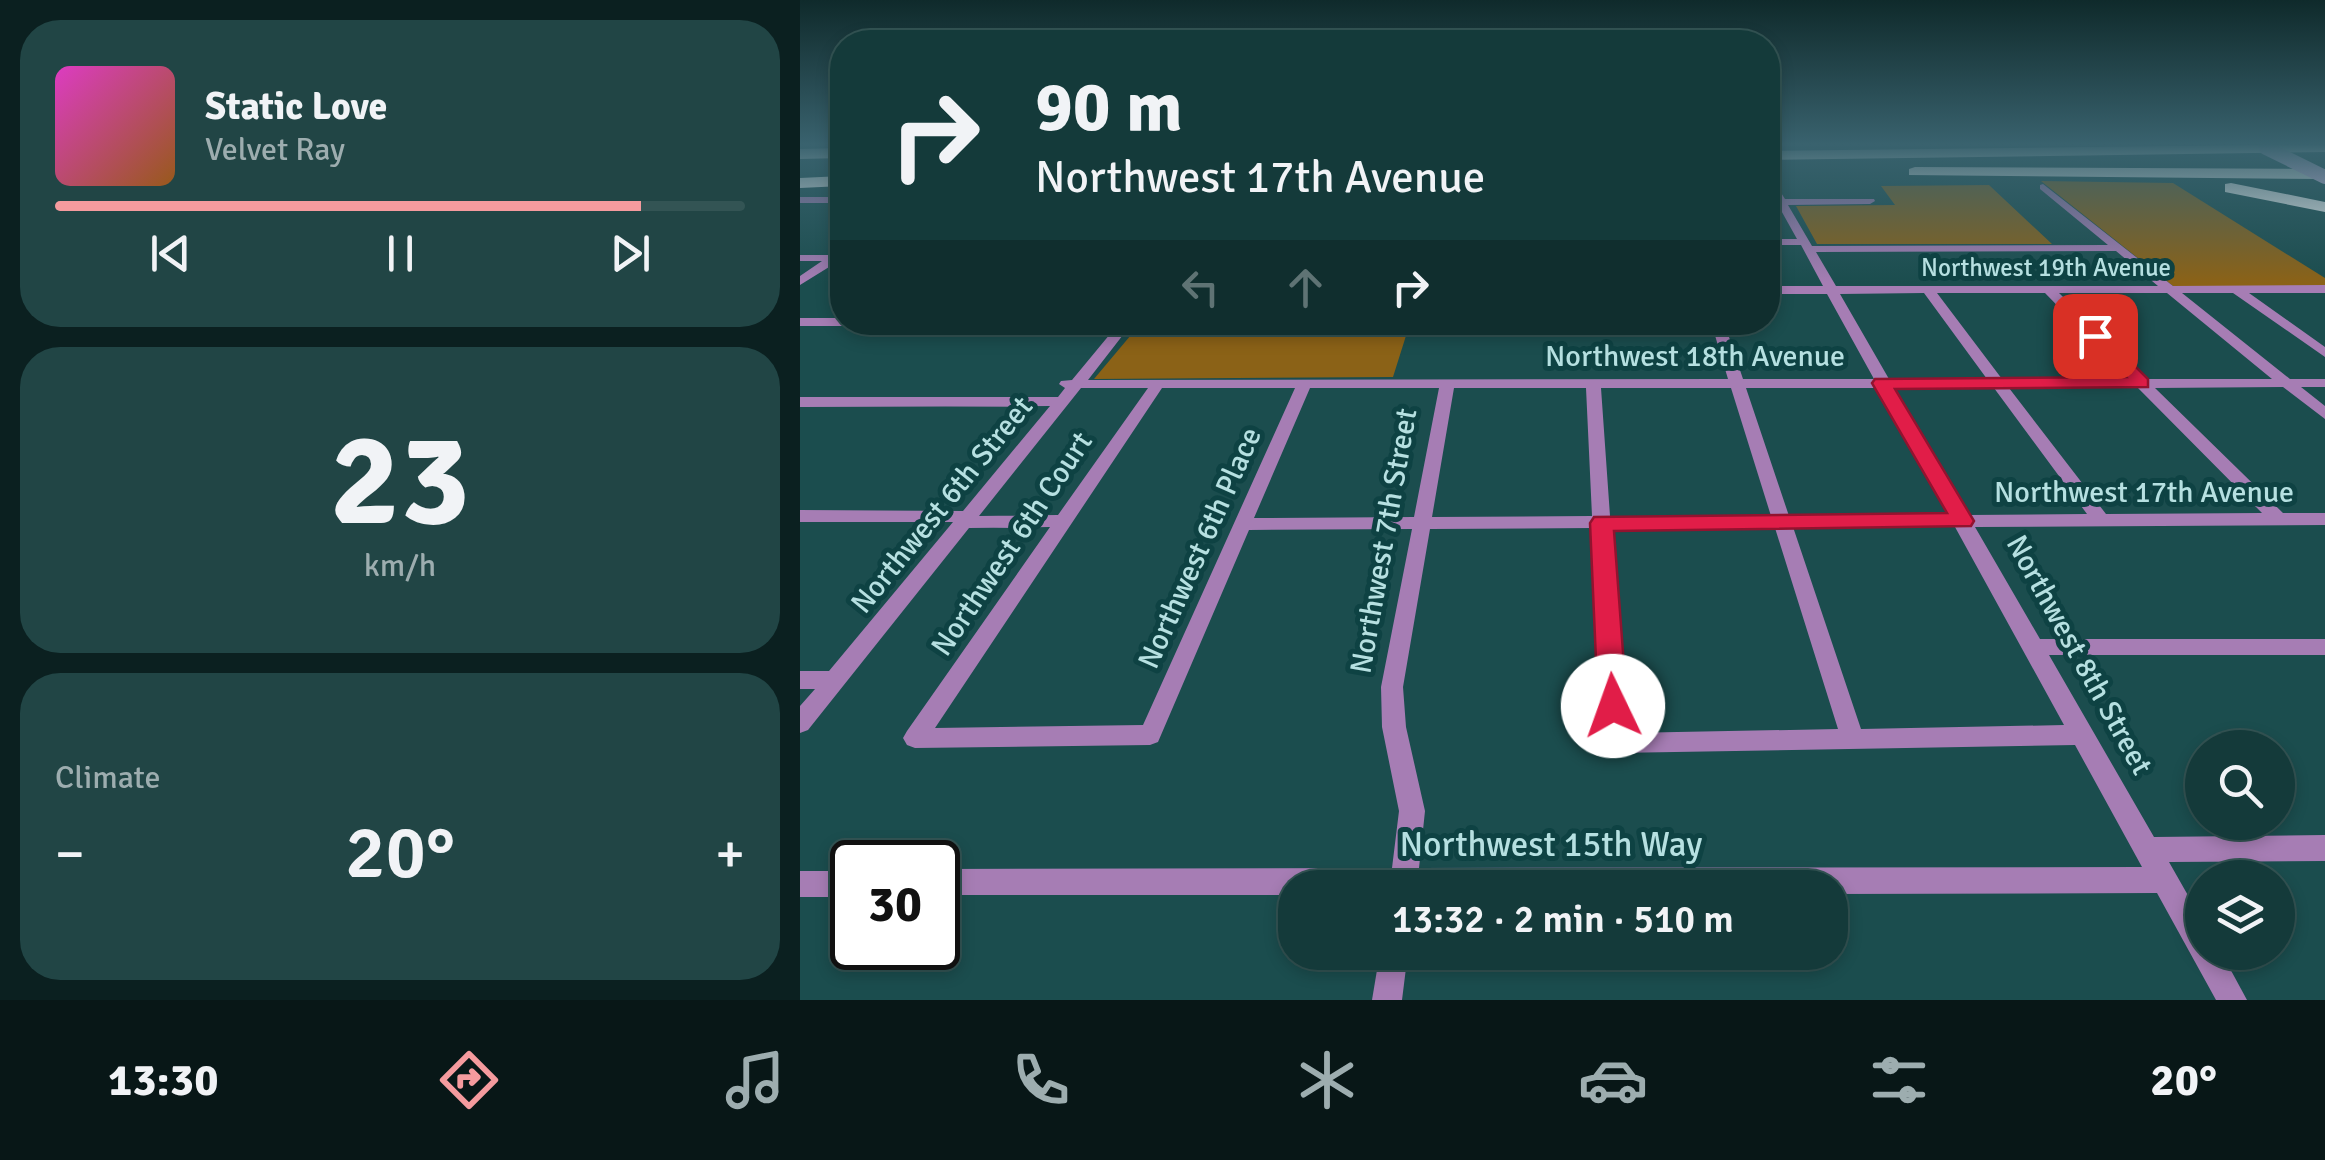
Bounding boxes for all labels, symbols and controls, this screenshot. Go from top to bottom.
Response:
text: 90 m [1035,64,1183,150]
icon: right [870,70,1000,200]
text: Static Love [205,83,387,130]
text: Velvet Ray [205,130,345,169]
text: Northwest 17th Avenue [1035,150,1485,205]
icon: previous [143,226,198,281]
icon: pause [373,226,428,281]
icon: next [603,226,658,281]
street label: Northwest 19th Avenue [1921,252,2171,283]
icon: left [1173,260,1228,315]
icon: ahead [1278,260,1333,315]
icon: right [1383,260,1438,315]
pin [2053,294,2138,379]
icon: arrive [2068,309,2123,364]
street label: Northwest 18th Avenue [1545,338,1845,375]
street label: Northwest 6th Street [843,389,1041,621]
text: 23 [330,401,470,561]
street label: Northwest 7th Street [1342,406,1426,676]
street label: Northwest 6th Place [1130,422,1270,674]
street label: Northwest 6th Court [923,425,1101,663]
street label: Northwest 17th Avenue [1994,474,2294,511]
street label: Northwest 8th Street [1998,529,2160,781]
text: km/h [364,546,436,585]
position arrow [1561,654,1665,758]
map controls [2185,730,2295,970]
button: search [2185,730,2295,840]
text: Climate [55,758,161,797]
text: 20° [345,806,455,899]
text: − [55,820,85,888]
text: + [715,820,745,888]
street label: Northwest 15th Way [1400,823,1702,866]
speed limit sign: 30 [830,840,960,970]
button: layers [2185,860,2295,970]
text: 13:32 · 2 min · 510 m [1392,896,1734,943]
icon: directions [434,1045,504,1115]
icon: music [720,1045,790,1115]
icon: phone [1006,1045,1076,1115]
icon: climate [1292,1045,1362,1115]
icon: car [1578,1045,1648,1115]
icon: filters [1864,1045,1934,1115]
text: 13:30 [108,1053,218,1108]
text: 20° [2150,1053,2217,1108]

